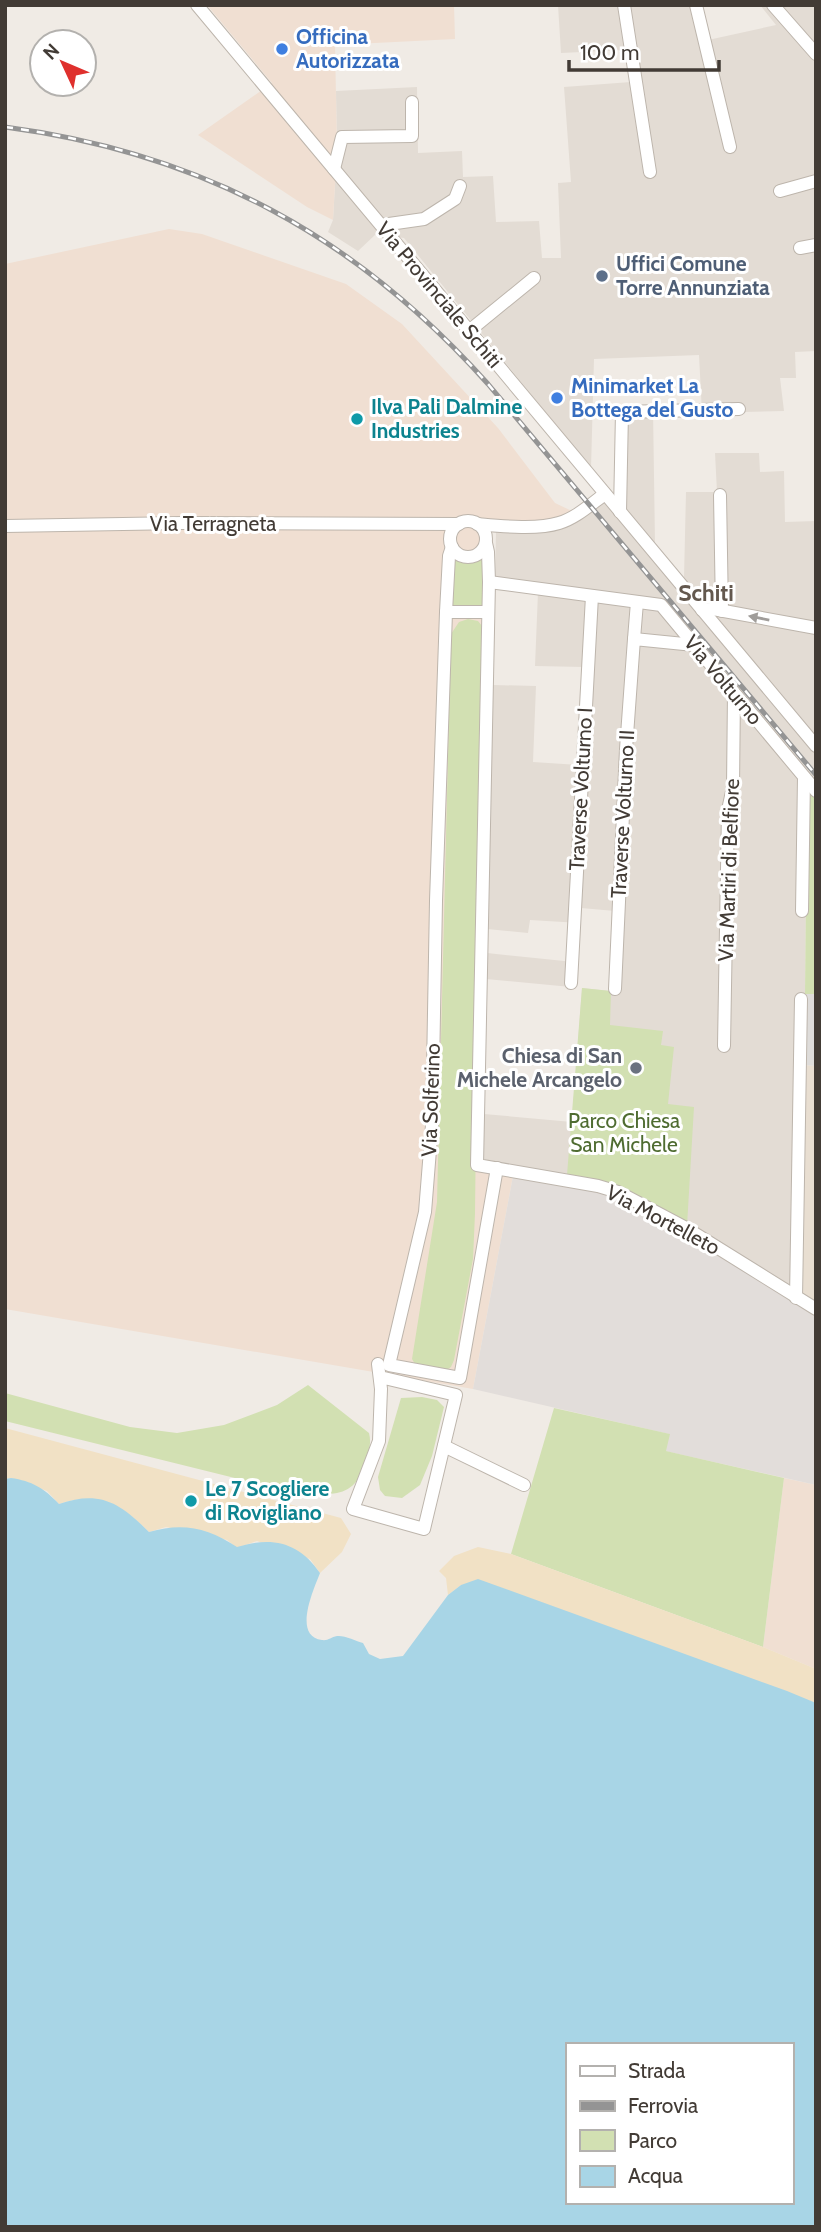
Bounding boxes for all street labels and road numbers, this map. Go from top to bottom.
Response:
street label: Via Provinciale Schiti [371,217,508,373]
street label: Via Terragneta [150,511,276,536]
street label: Via Volturno [679,630,768,729]
street label: Traverse Volturno I [564,707,597,871]
street label: Traverse Volturno II [606,729,639,899]
street label: Via Martiri di Belfiore [713,778,744,962]
street label: Via Solferino [416,1043,445,1157]
street label: Via Mortelleto [602,1179,724,1260]

